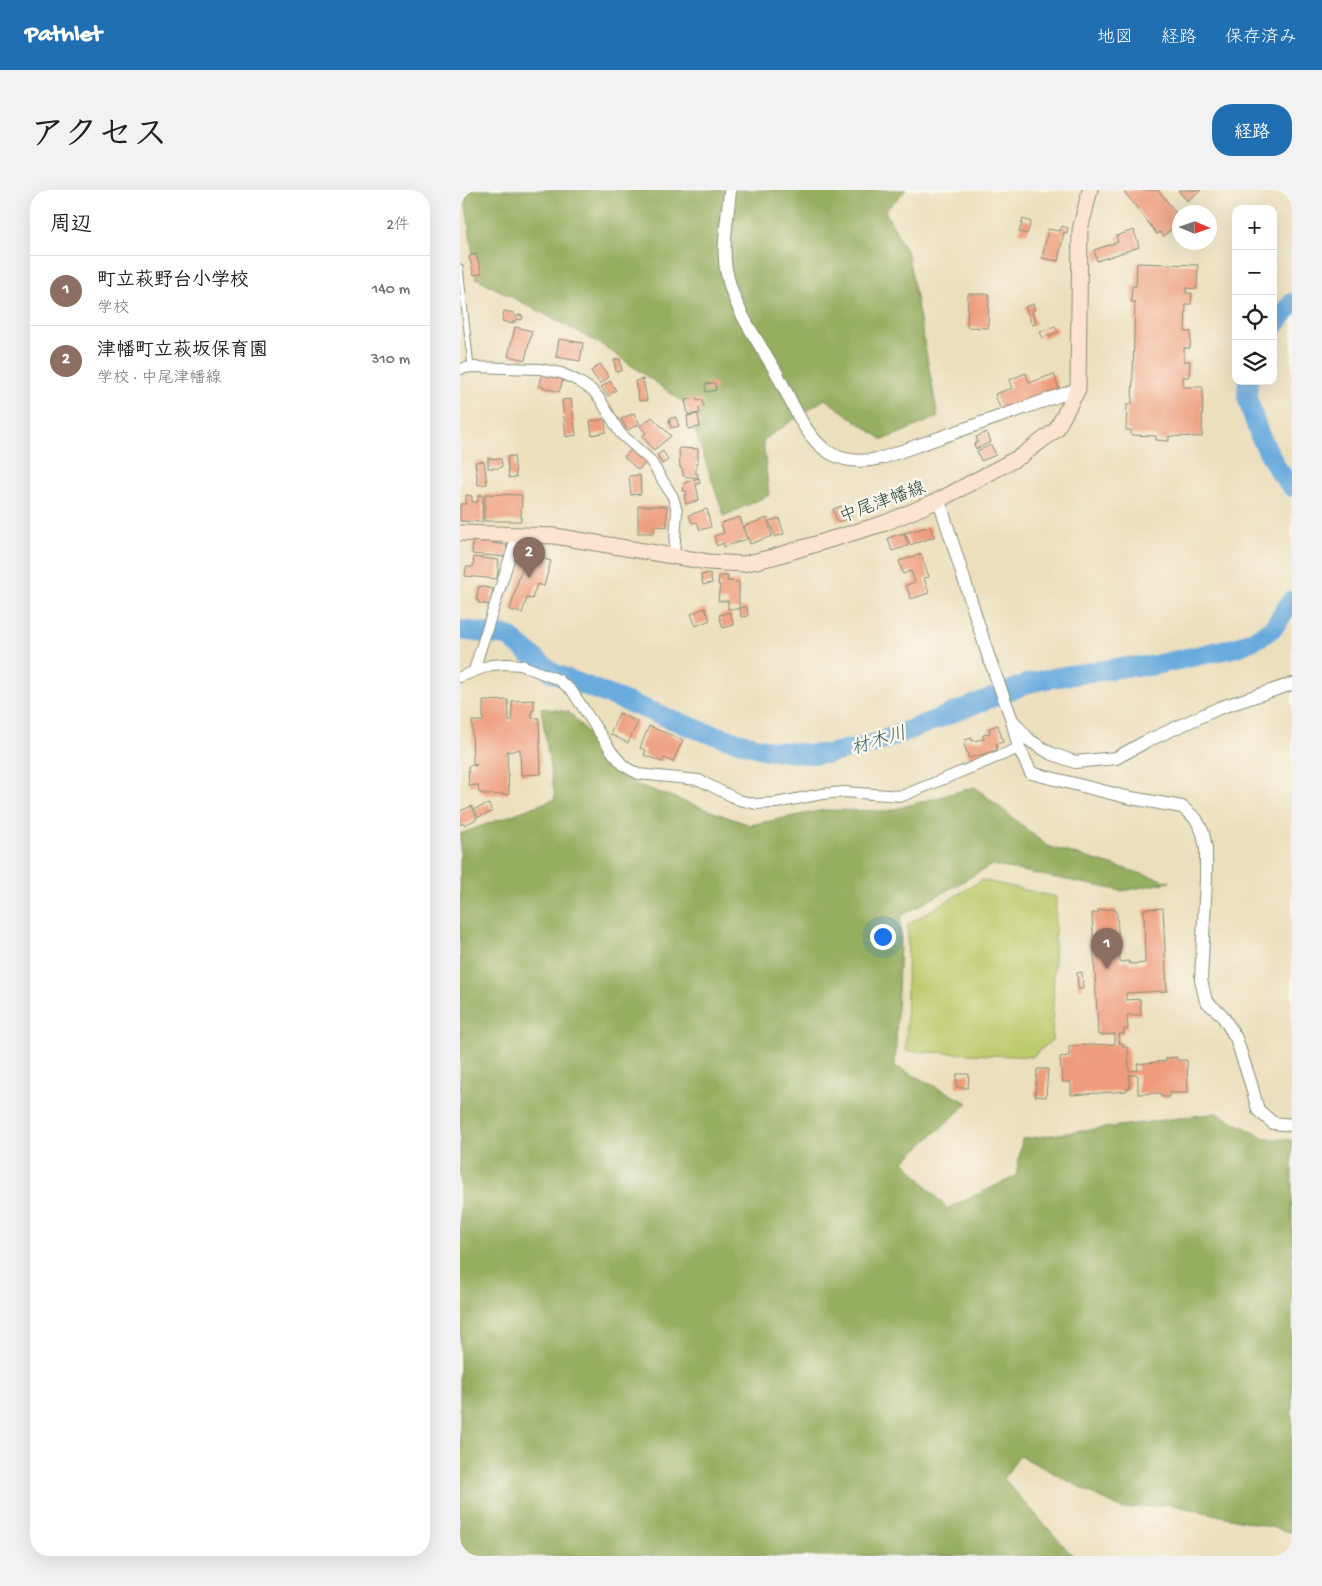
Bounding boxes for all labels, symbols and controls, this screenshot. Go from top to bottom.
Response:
text: Pathlet [25,21,102,50]
text: 地図 [1097,28,1133,49]
text: 経路 [1161,28,1197,49]
text: 保存済み [1225,28,1297,49]
button: 経路 [1212,104,1292,156]
text: アクセス [30,117,168,158]
north arrow [1172,205,1217,250]
map controls [1232,205,1277,385]
button: + [1232,205,1277,250]
text: 周辺 [50,214,92,239]
text: 2件 [386,217,410,236]
button: − [1232,250,1277,295]
text: 町立萩野台小学校 [97,270,249,293]
text: 1 [63,281,69,300]
text: 140 m [372,281,410,300]
button: locate [1232,295,1277,340]
text: 学校 [97,300,129,319]
text: 津幡町立萩坂保育園 [97,340,268,363]
button: layers [1232,340,1277,385]
text: 2 [62,351,70,370]
text: 310 m [371,351,410,370]
text: 学校 · 中尾津幡線 [97,370,222,389]
street label: 中尾津幡線 [837,477,929,529]
pin: 2 [513,537,545,578]
water label: 材木川 [848,722,910,762]
your location [870,924,896,950]
pin: 1 [1091,928,1123,969]

